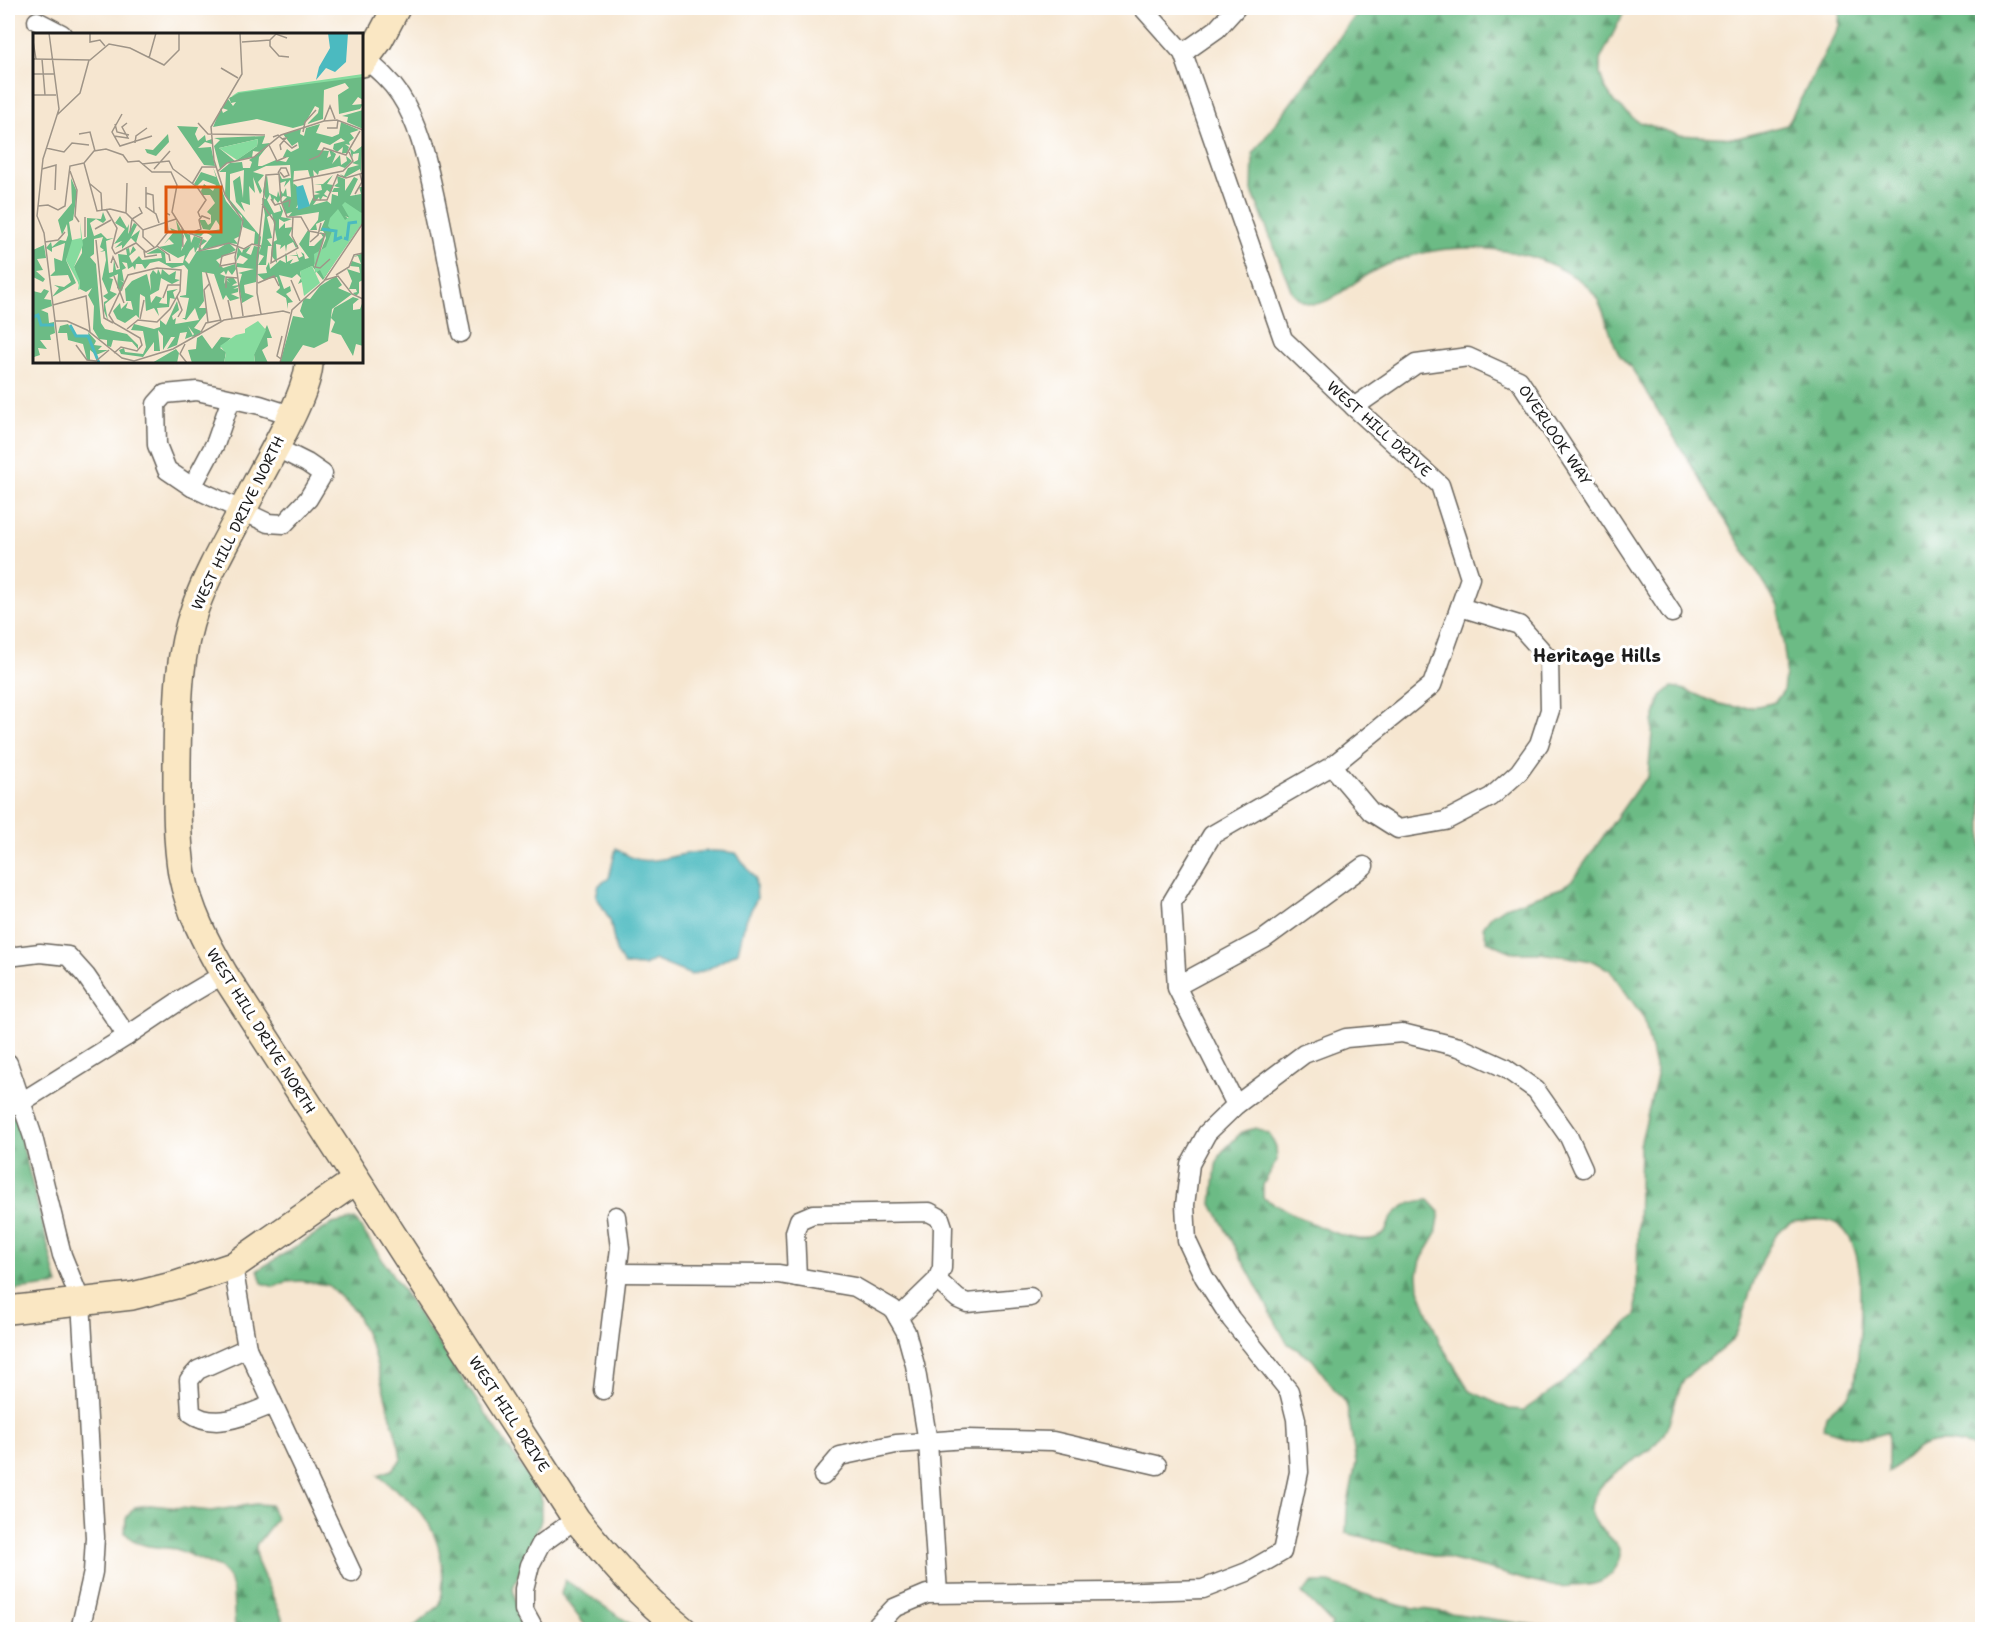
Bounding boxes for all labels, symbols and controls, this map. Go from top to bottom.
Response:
inset map [33,33,363,363]
street label: WEST HILL DRIVE [1322,377,1436,481]
street label: OVERLOOK WAY [1514,381,1596,489]
street label: WEST HILL DRIVE NORTH [187,433,289,613]
district label: Heritage Hills [1533,644,1661,668]
street label: WEST HILL DRIVE NORTH [202,945,320,1117]
street label: WEST HILL DRIVE [464,1352,554,1476]

